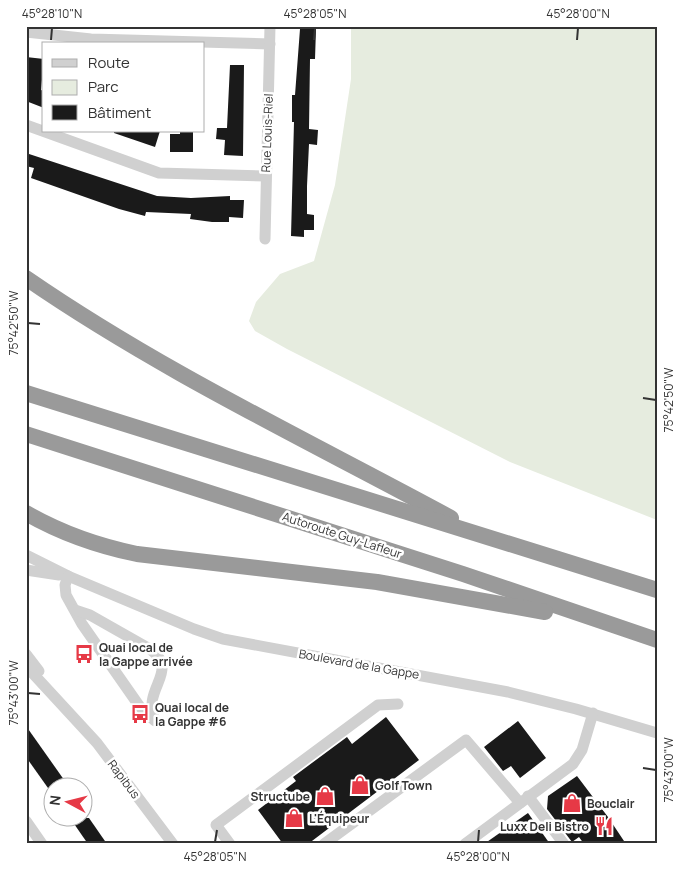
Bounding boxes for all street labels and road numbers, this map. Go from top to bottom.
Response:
street label: Rue Louis-Riel [257,93,277,173]
street label: Autoroute Guy-Lafleur [280,508,404,563]
street label: Boulevard de la Gappe [297,645,421,683]
street label: Rapibus [104,756,144,802]

